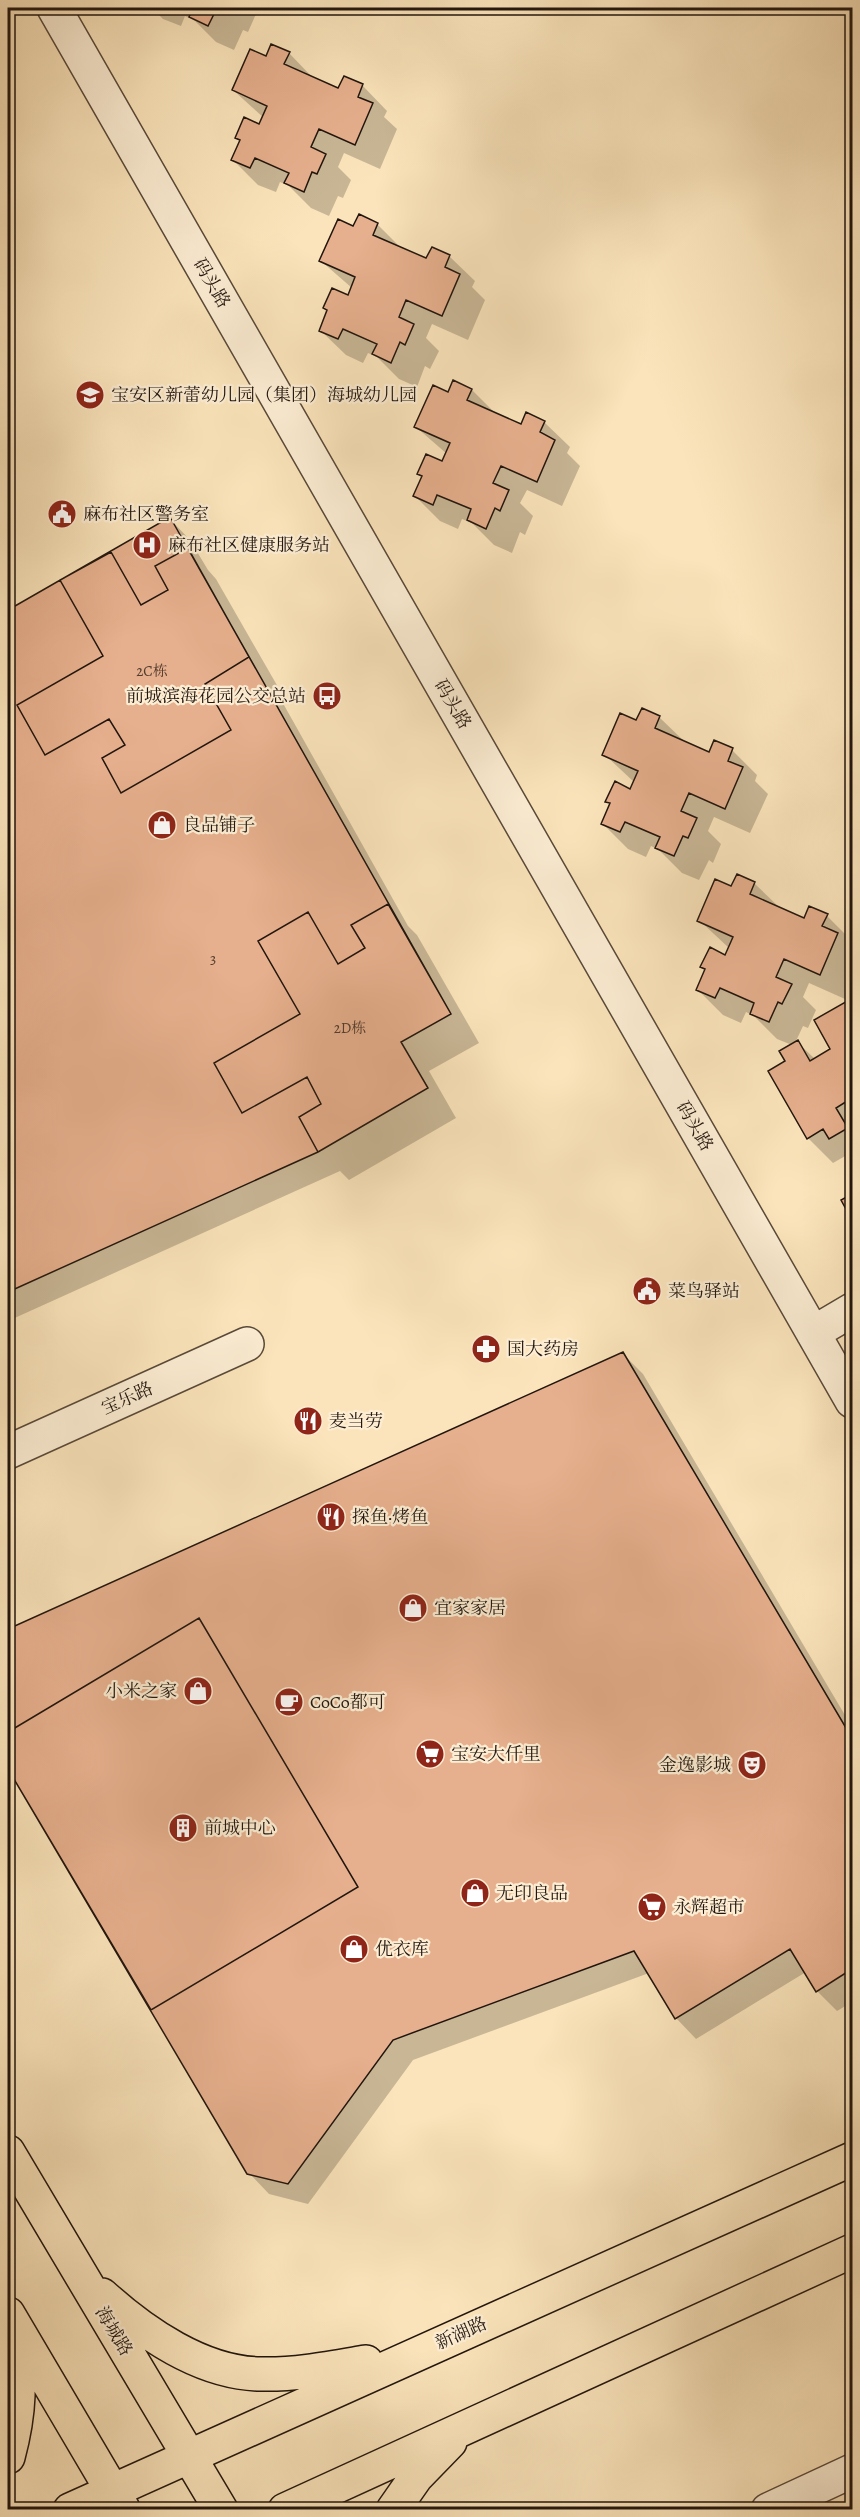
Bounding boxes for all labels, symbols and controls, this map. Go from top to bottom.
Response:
street label: 码头路 [188,254,236,312]
school or university icon: 宝安区新蕾幼儿园（集团）海城幼儿园 [74,379,106,411]
place label: 宝安区新蕾幼儿园（集团）海城幼儿园 [111,383,417,407]
public building icon: 麻布社区警务室 [46,498,78,530]
place label: 麻布社区警务室 [83,502,209,526]
hospital icon: 麻布社区健康服务站 [131,529,163,561]
place label: 麻布社区健康服务站 [168,533,330,557]
house number: 2C栋 [136,661,168,681]
street label: 码头路 [429,675,477,733]
bus stop icon: 前城滨海花园公交总站 [311,680,343,712]
place label: 前城滨海花园公交总站 [126,684,306,708]
shop icon: 良品铺子 [146,809,178,841]
place label: 良品铺子 [183,813,255,837]
house number: 3 [210,949,216,969]
house number: 2D栋 [334,1018,366,1038]
street label: 码头路 [671,1097,719,1155]
public building icon: 菜鸟驿站 [631,1275,663,1307]
place label: 菜鸟驿站 [668,1279,740,1303]
pharmacy icon: 国大药房 [470,1333,502,1365]
place label: 国大药房 [507,1337,579,1361]
street label: 宝乐路 [97,1376,157,1420]
restaurant icon: 麦当劳 [292,1405,324,1437]
place label: 麦当劳 [329,1409,383,1433]
restaurant icon: 探鱼·烤鱼 [315,1501,347,1533]
place label: 探鱼·烤鱼 [352,1505,428,1529]
shop icon: 宜家家居 [397,1592,429,1624]
place label: 宜家家居 [434,1596,506,1620]
shop icon: 小米之家 [182,1675,214,1707]
place label: 小米之家 [105,1679,177,1703]
cafe icon: CoCo都可 [273,1686,305,1718]
place label: CoCo都可 [310,1690,386,1714]
supermarket icon: 宝安大仟里 [414,1738,446,1770]
place label: 宝安大仟里 [451,1742,541,1766]
theatre icon: 金逸影城 [736,1749,768,1781]
place label: 金逸影城 [659,1753,731,1777]
building icon: 前城中心 [167,1812,199,1844]
place label: 前城中心 [204,1816,276,1840]
shop icon: 无印良品 [459,1877,491,1909]
place label: 无印良品 [496,1881,568,1905]
supermarket icon: 永辉超市 [636,1891,668,1923]
place label: 永辉超市 [673,1895,745,1919]
shop icon: 优衣库 [338,1933,370,1965]
place label: 优衣库 [375,1937,429,1961]
street label: 海城路 [90,2302,138,2360]
street label: 新湖路 [431,2311,491,2355]

